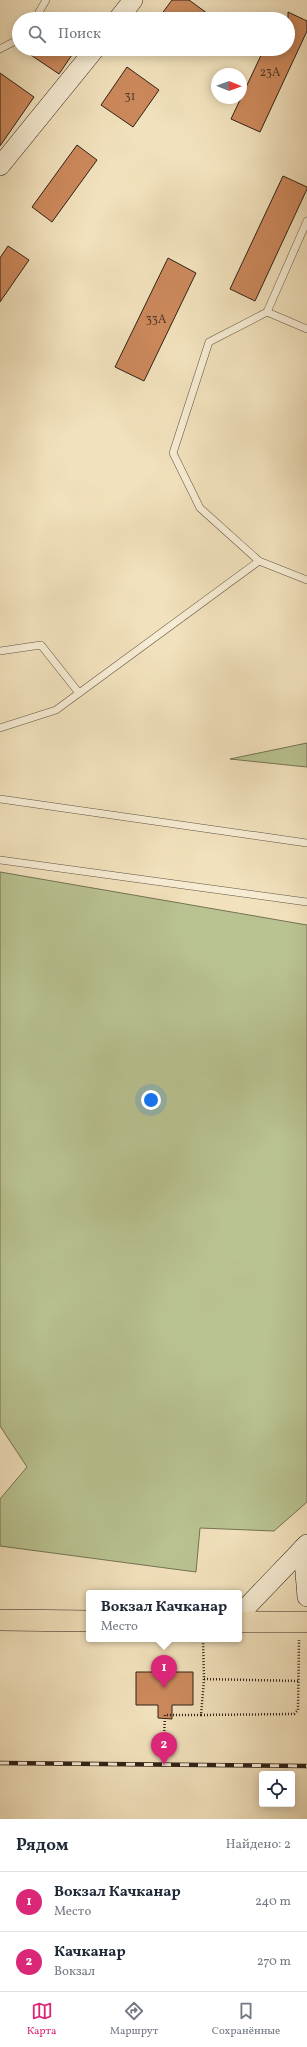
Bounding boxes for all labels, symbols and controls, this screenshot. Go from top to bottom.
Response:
search box [12,12,295,56]
icon: search [26,23,48,45]
text: Поиск [58,24,101,45]
house number: 23А [260,65,281,81]
north arrow [211,68,247,104]
house number: 31 [125,89,135,105]
house number: 33А [146,312,167,328]
your location [141,1090,161,1110]
popup [86,1590,242,1642]
text: Вокзал Качканар [101,1597,227,1618]
text: Место [101,1618,138,1636]
pin: 1 [151,1655,177,1688]
pin: 2 [151,1732,177,1765]
map controls [259,1771,295,1807]
button: locate [259,1771,295,1807]
text: Рядом [16,1834,69,1857]
text: Найдено: 2 [226,1836,291,1854]
text: Вокзал Качканар [54,1882,181,1903]
text: 1 [26,1893,32,1911]
text: 240 m [255,1893,291,1911]
text: Место [54,1903,91,1921]
text: Качканар [54,1942,126,1963]
text: 2 [26,1953,32,1971]
text: 270 m [257,1953,291,1971]
text: Вокзал [54,1963,95,1981]
tab: Карта [27,2000,57,2039]
tab: Маршрут [110,2000,158,2039]
tab: Сохранённые [212,2000,280,2039]

